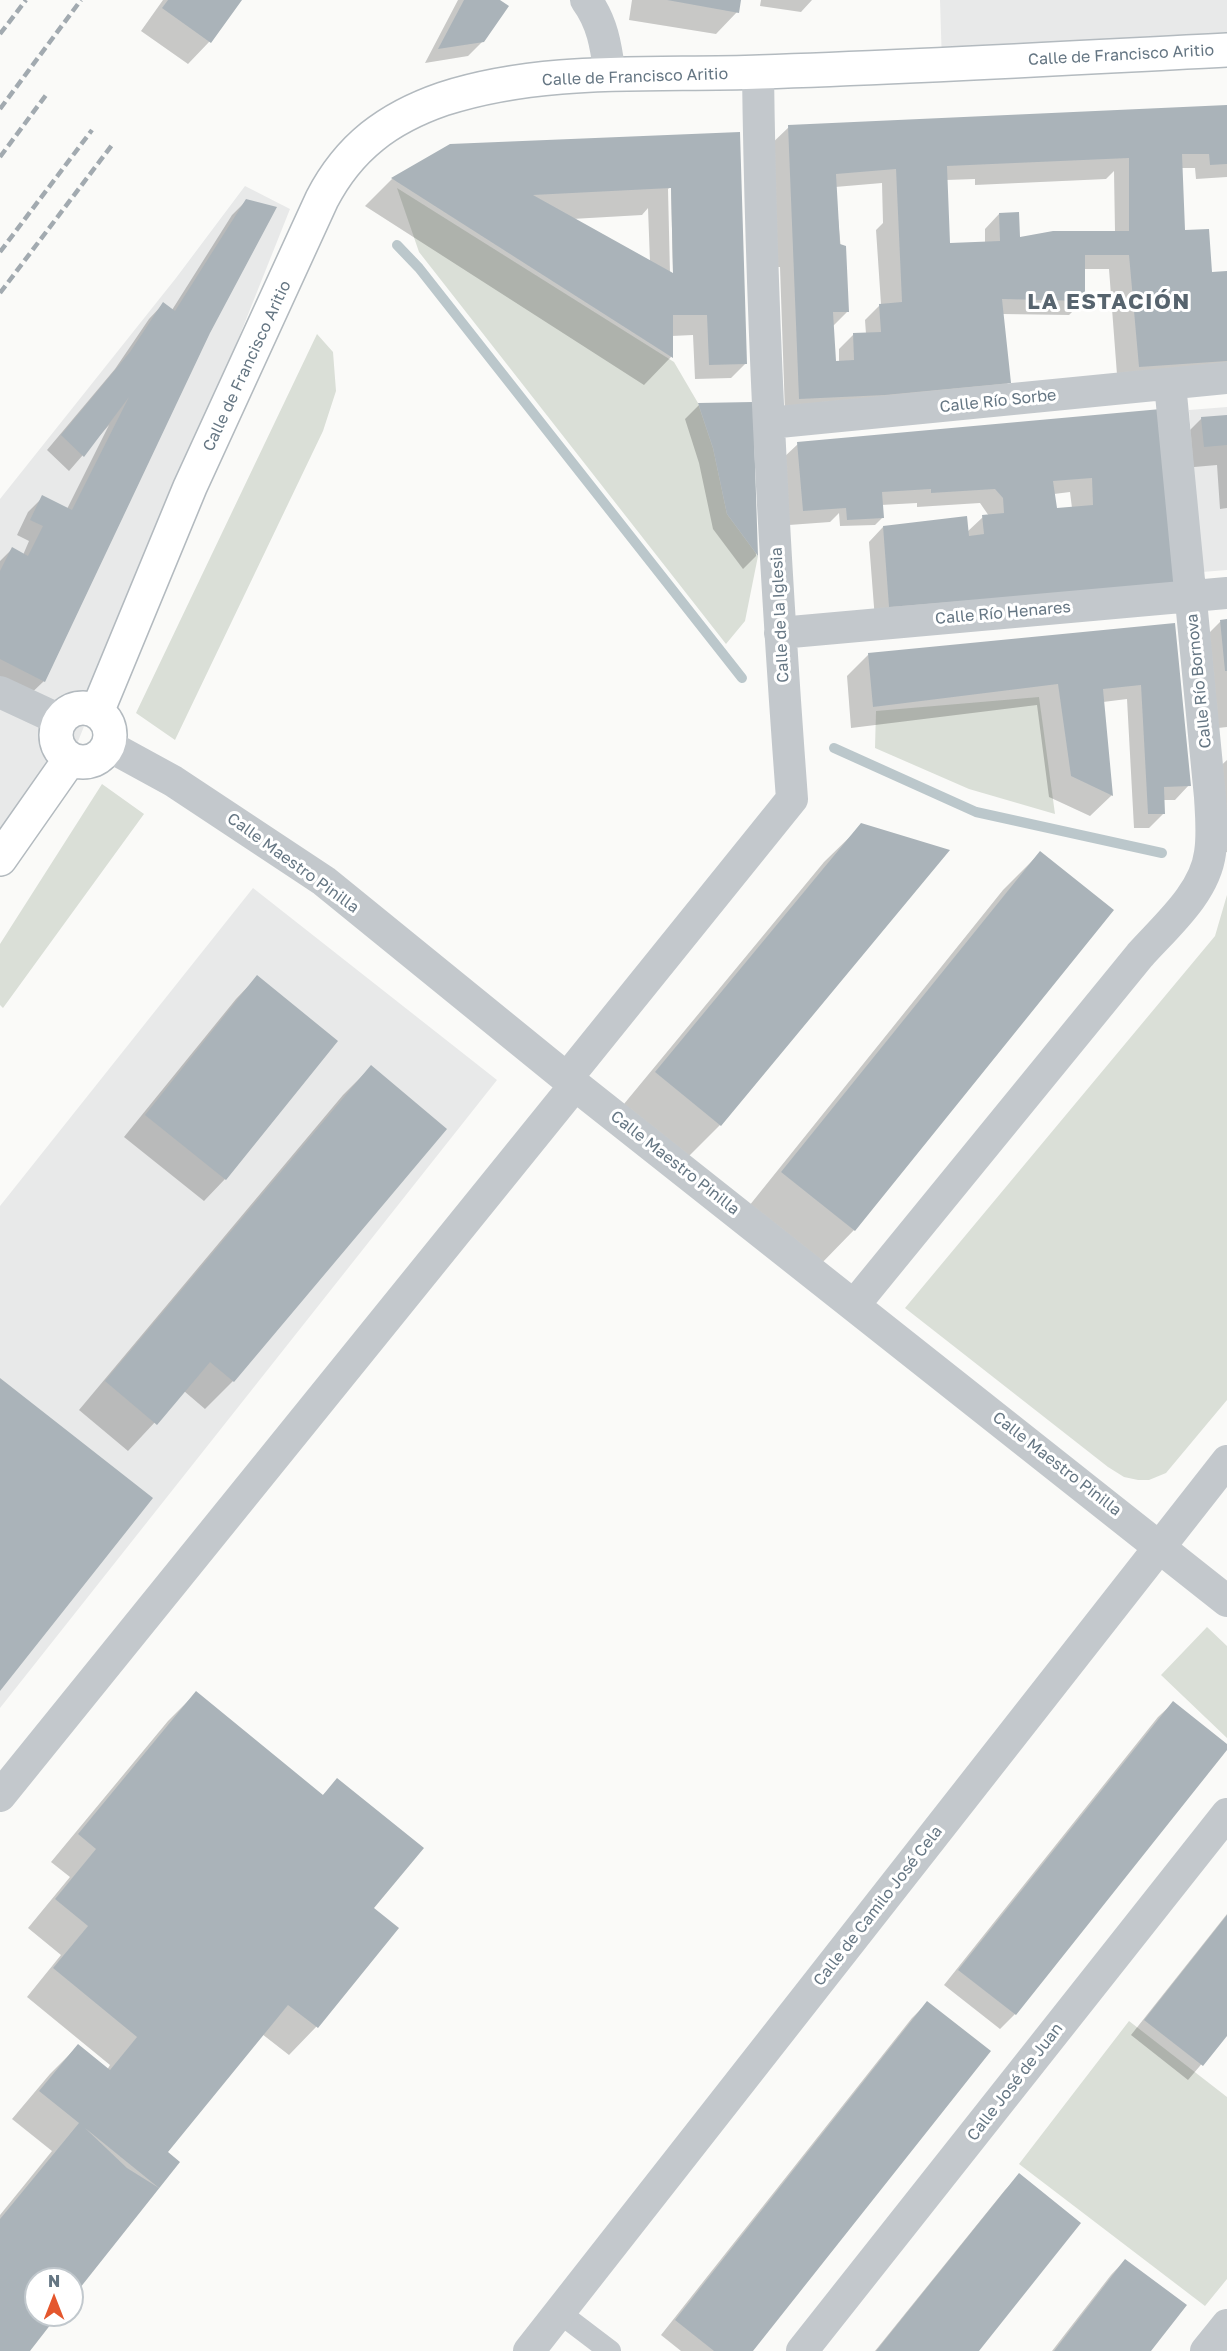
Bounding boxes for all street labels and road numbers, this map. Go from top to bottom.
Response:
street label: Calle de Francisco Aritio [1028,41,1214,69]
street label: Calle de Francisco Aritio [542,64,728,90]
street label: Calle de Francisco Aritio [199,278,295,454]
street label: Calle Río Sorbe [939,385,1057,417]
street label: Calle de la Iglesia [767,547,793,683]
street label: Calle Río Henares [934,598,1072,628]
street label: Calle Río Bornova [1182,613,1216,749]
street label: Calle Maestro Pinilla [223,809,363,917]
street label: Calle Maestro Pinilla [607,1107,743,1219]
street label: Calle Maestro Pinilla [989,1408,1125,1520]
street label: Calle de Camilo José Cela [810,1822,946,1990]
street label: Calle José de Juan [963,2019,1067,2145]

